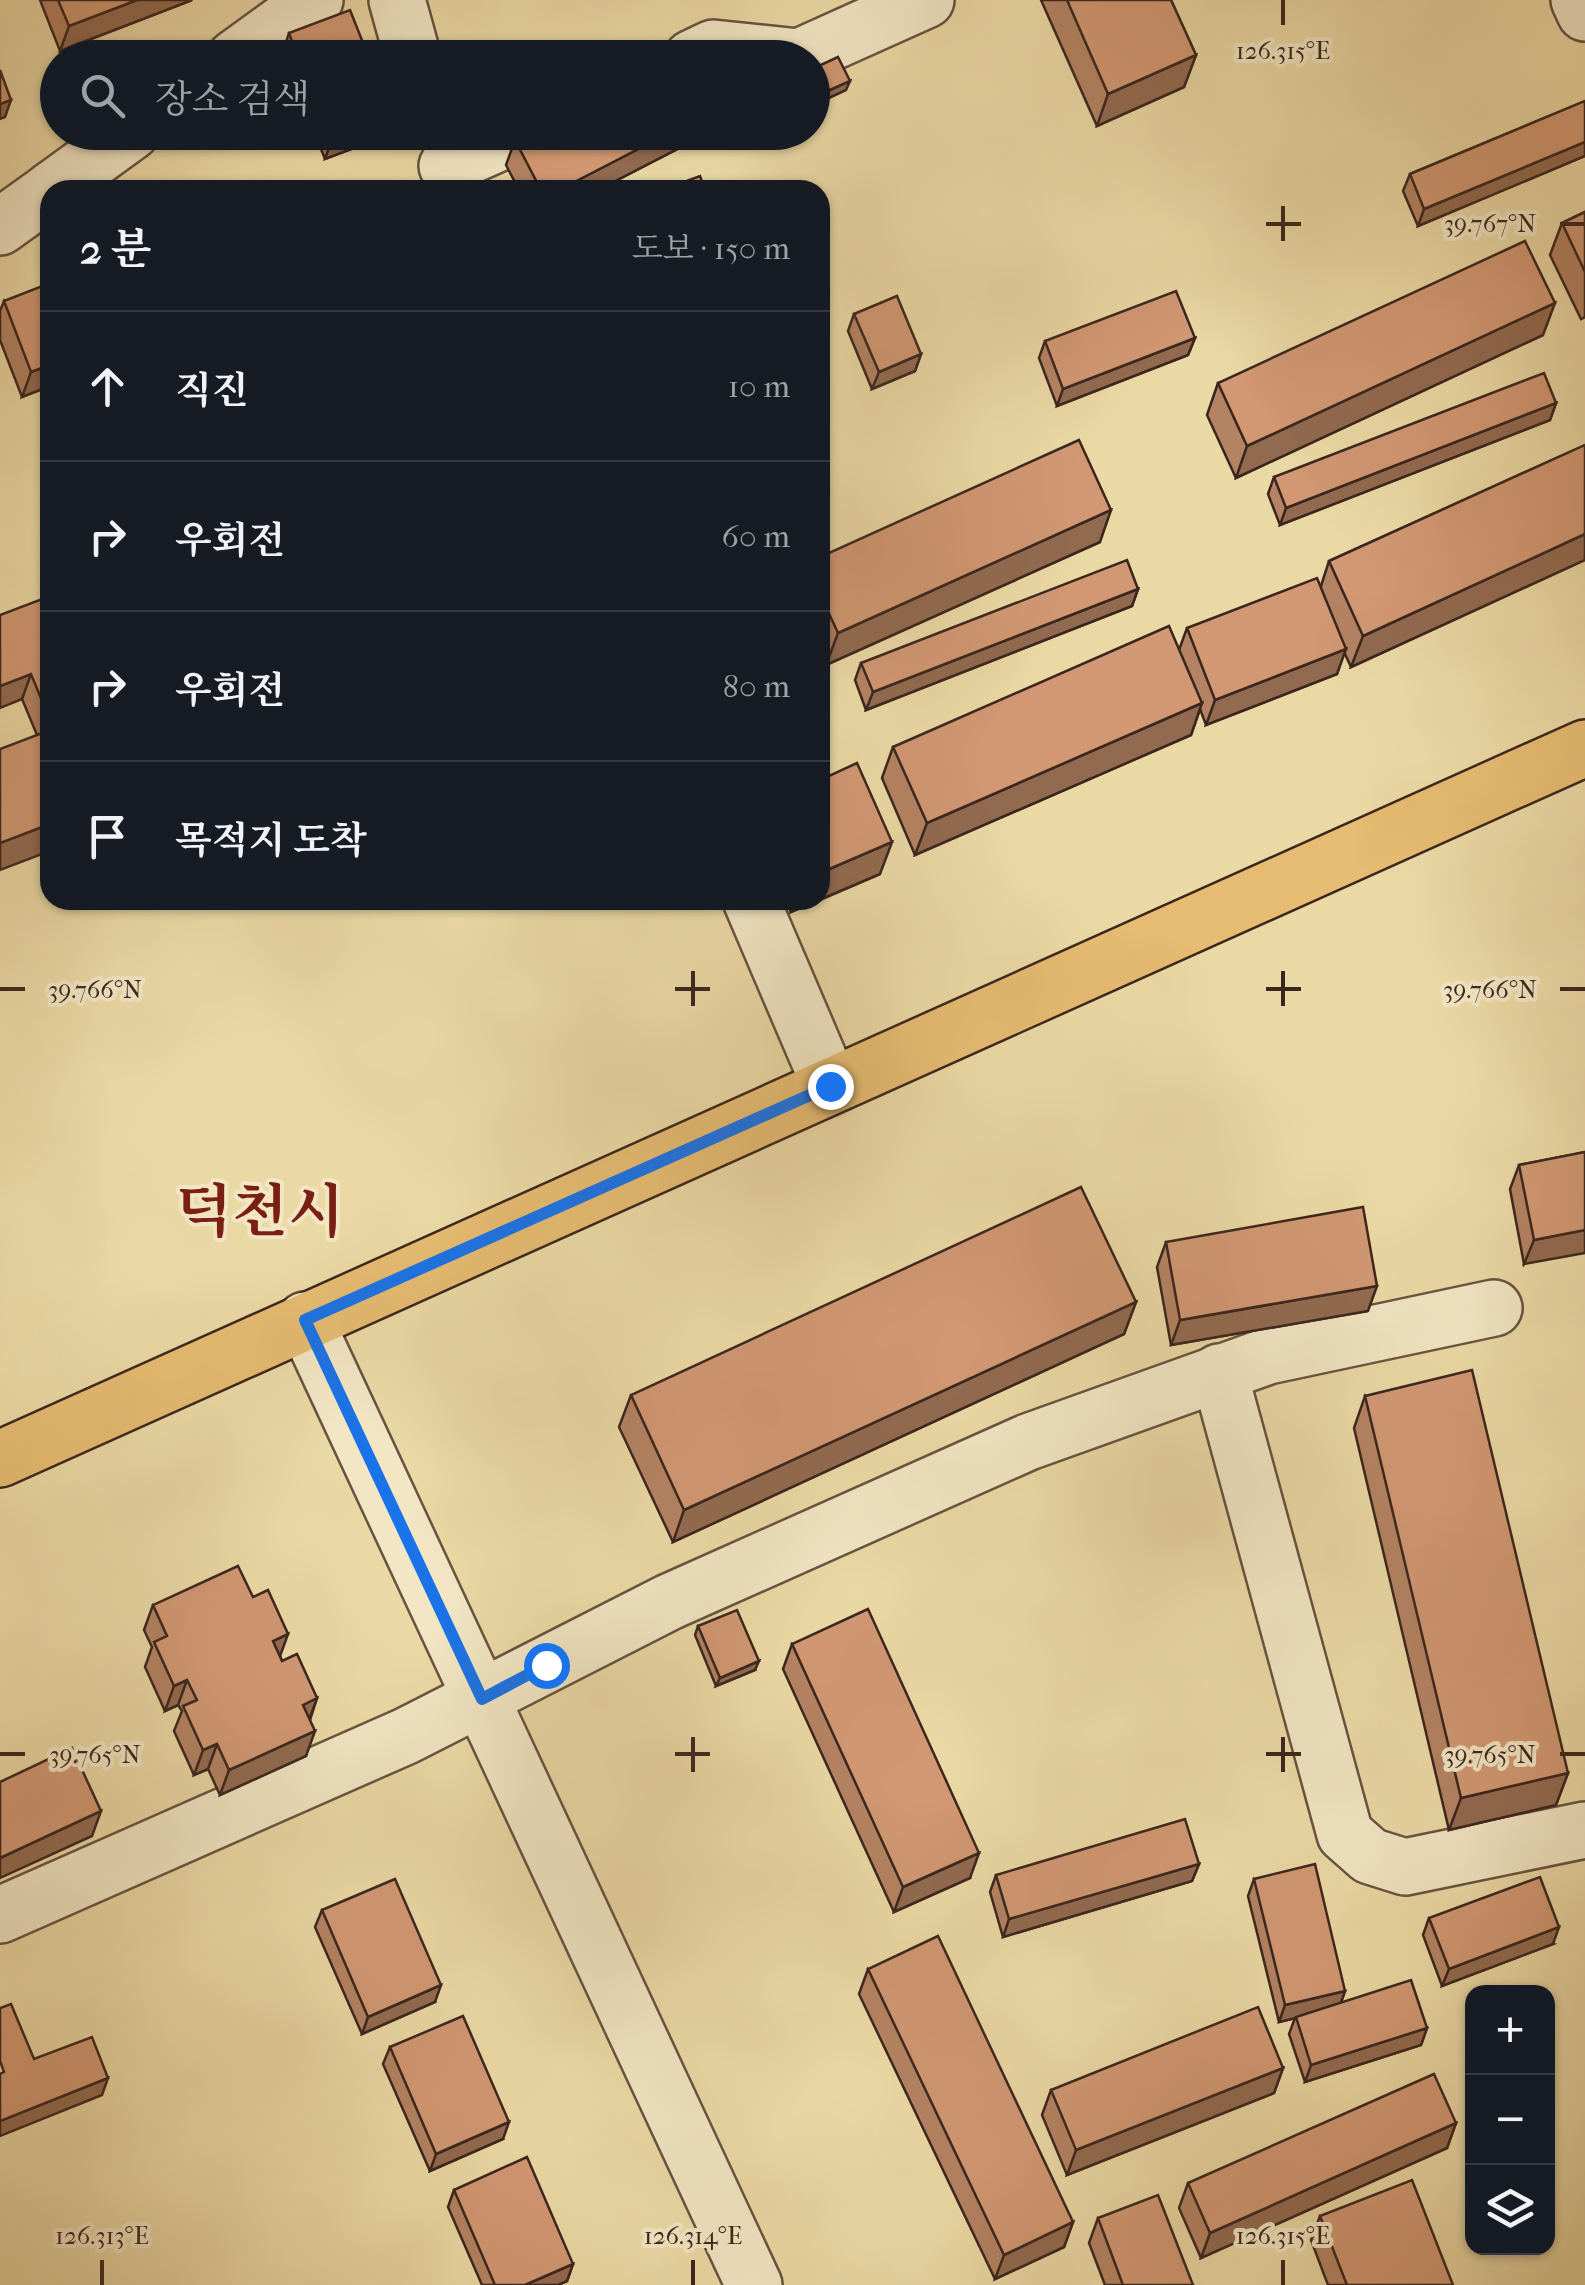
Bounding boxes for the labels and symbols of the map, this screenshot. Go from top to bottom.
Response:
text: 126.315°E [1236,36,1330,65]
text: 39.767°N [1444,209,1536,238]
text: 39.766°N [48,975,142,1004]
text: 39.766°N [1443,975,1537,1004]
route end [808,1064,854,1110]
district label: 덕천시 [176,1178,344,1246]
route start [524,1643,570,1689]
text: 39.765°N [49,1740,141,1769]
text: 39.765°N [1444,1740,1536,1769]
text: 126.313°E [55,2221,149,2250]
text: 126.314°E [644,2221,742,2250]
text: 126.315°E [1236,2221,1330,2250]

